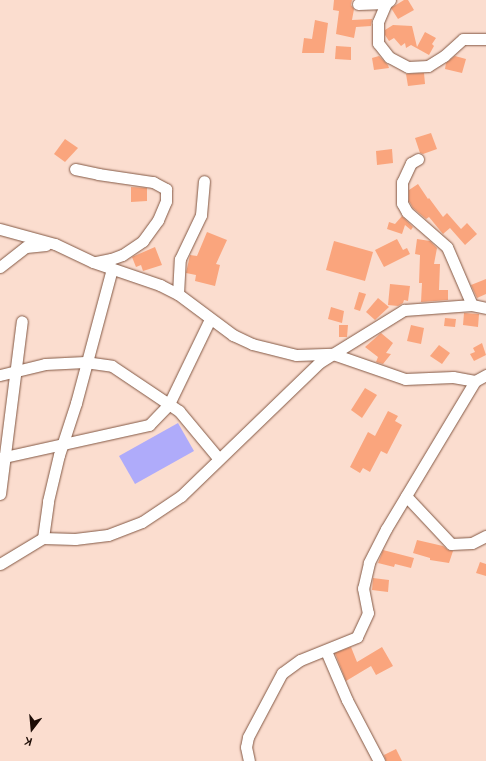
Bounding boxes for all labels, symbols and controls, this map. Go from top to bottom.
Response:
north arrow [12,709,52,749]
text: K [23,734,34,748]

